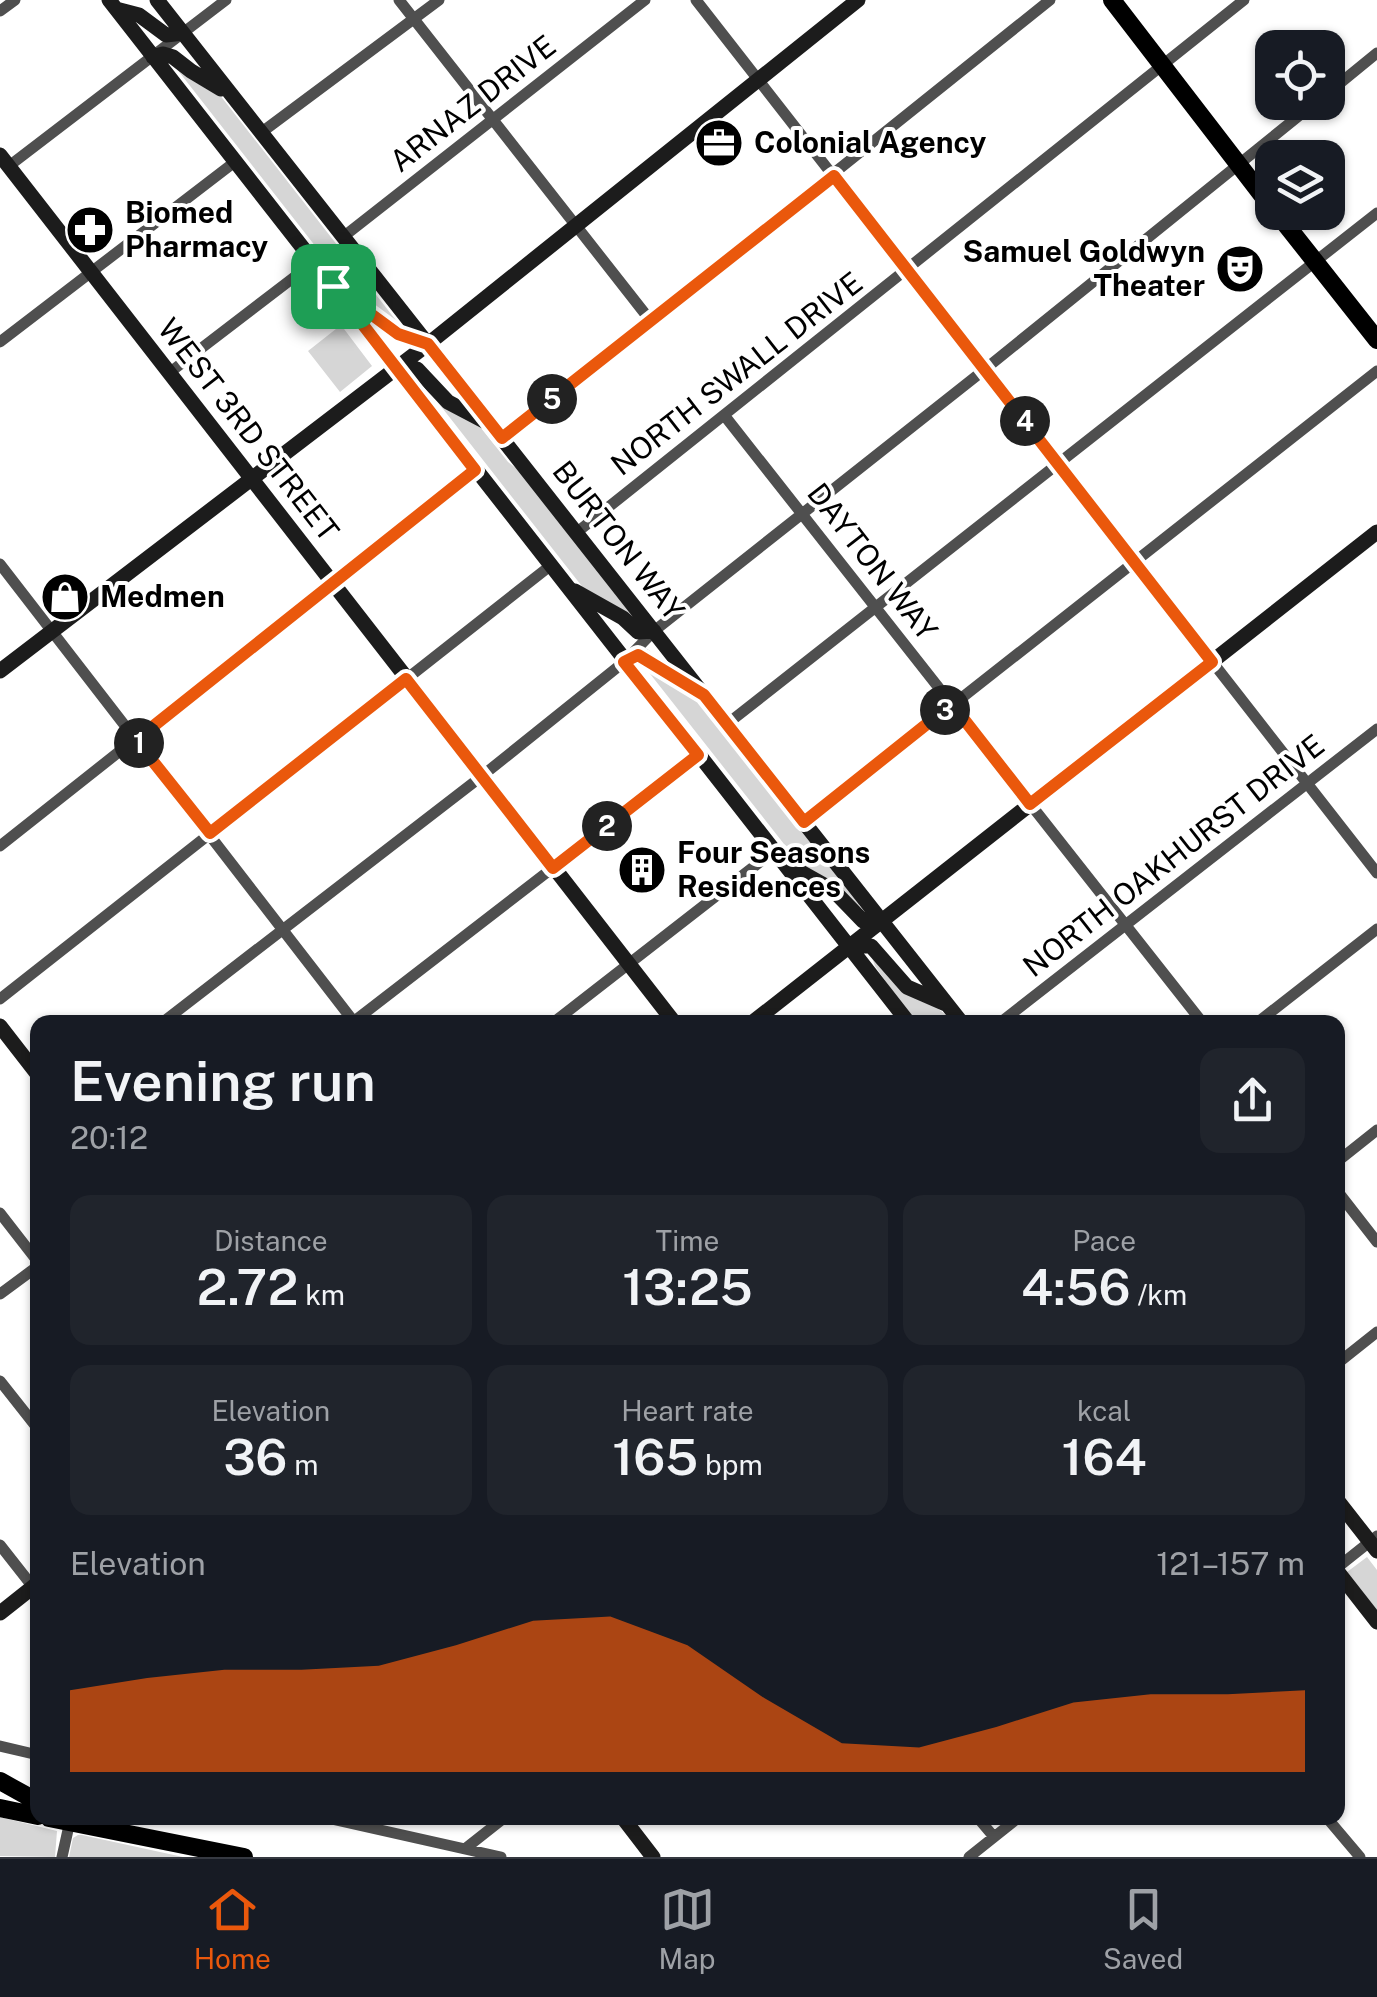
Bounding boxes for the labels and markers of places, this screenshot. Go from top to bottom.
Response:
office icon: Colonial Agency [693,117,745,169]
place label: Colonial Agency [754,124,986,160]
place label: Biomed Pharmacy [125,194,268,264]
pharmacy icon: Biomed Pharmacy [64,204,116,256]
place label: Samuel Goldwyn Theater [963,233,1205,303]
theatre icon: Samuel Goldwyn Theater [1214,243,1266,295]
pin [291,244,376,329]
pin: 5 [527,374,577,424]
pin: 4 [1000,396,1050,446]
shop icon: Medmen [39,571,91,623]
place label: Medmen [100,578,225,614]
pin: 3 [920,685,970,735]
pin: 1 [114,718,164,768]
pin: 2 [582,801,632,851]
place label: Four Seasons Residences [677,834,870,904]
building icon: Four Seasons Residences [616,844,668,896]

